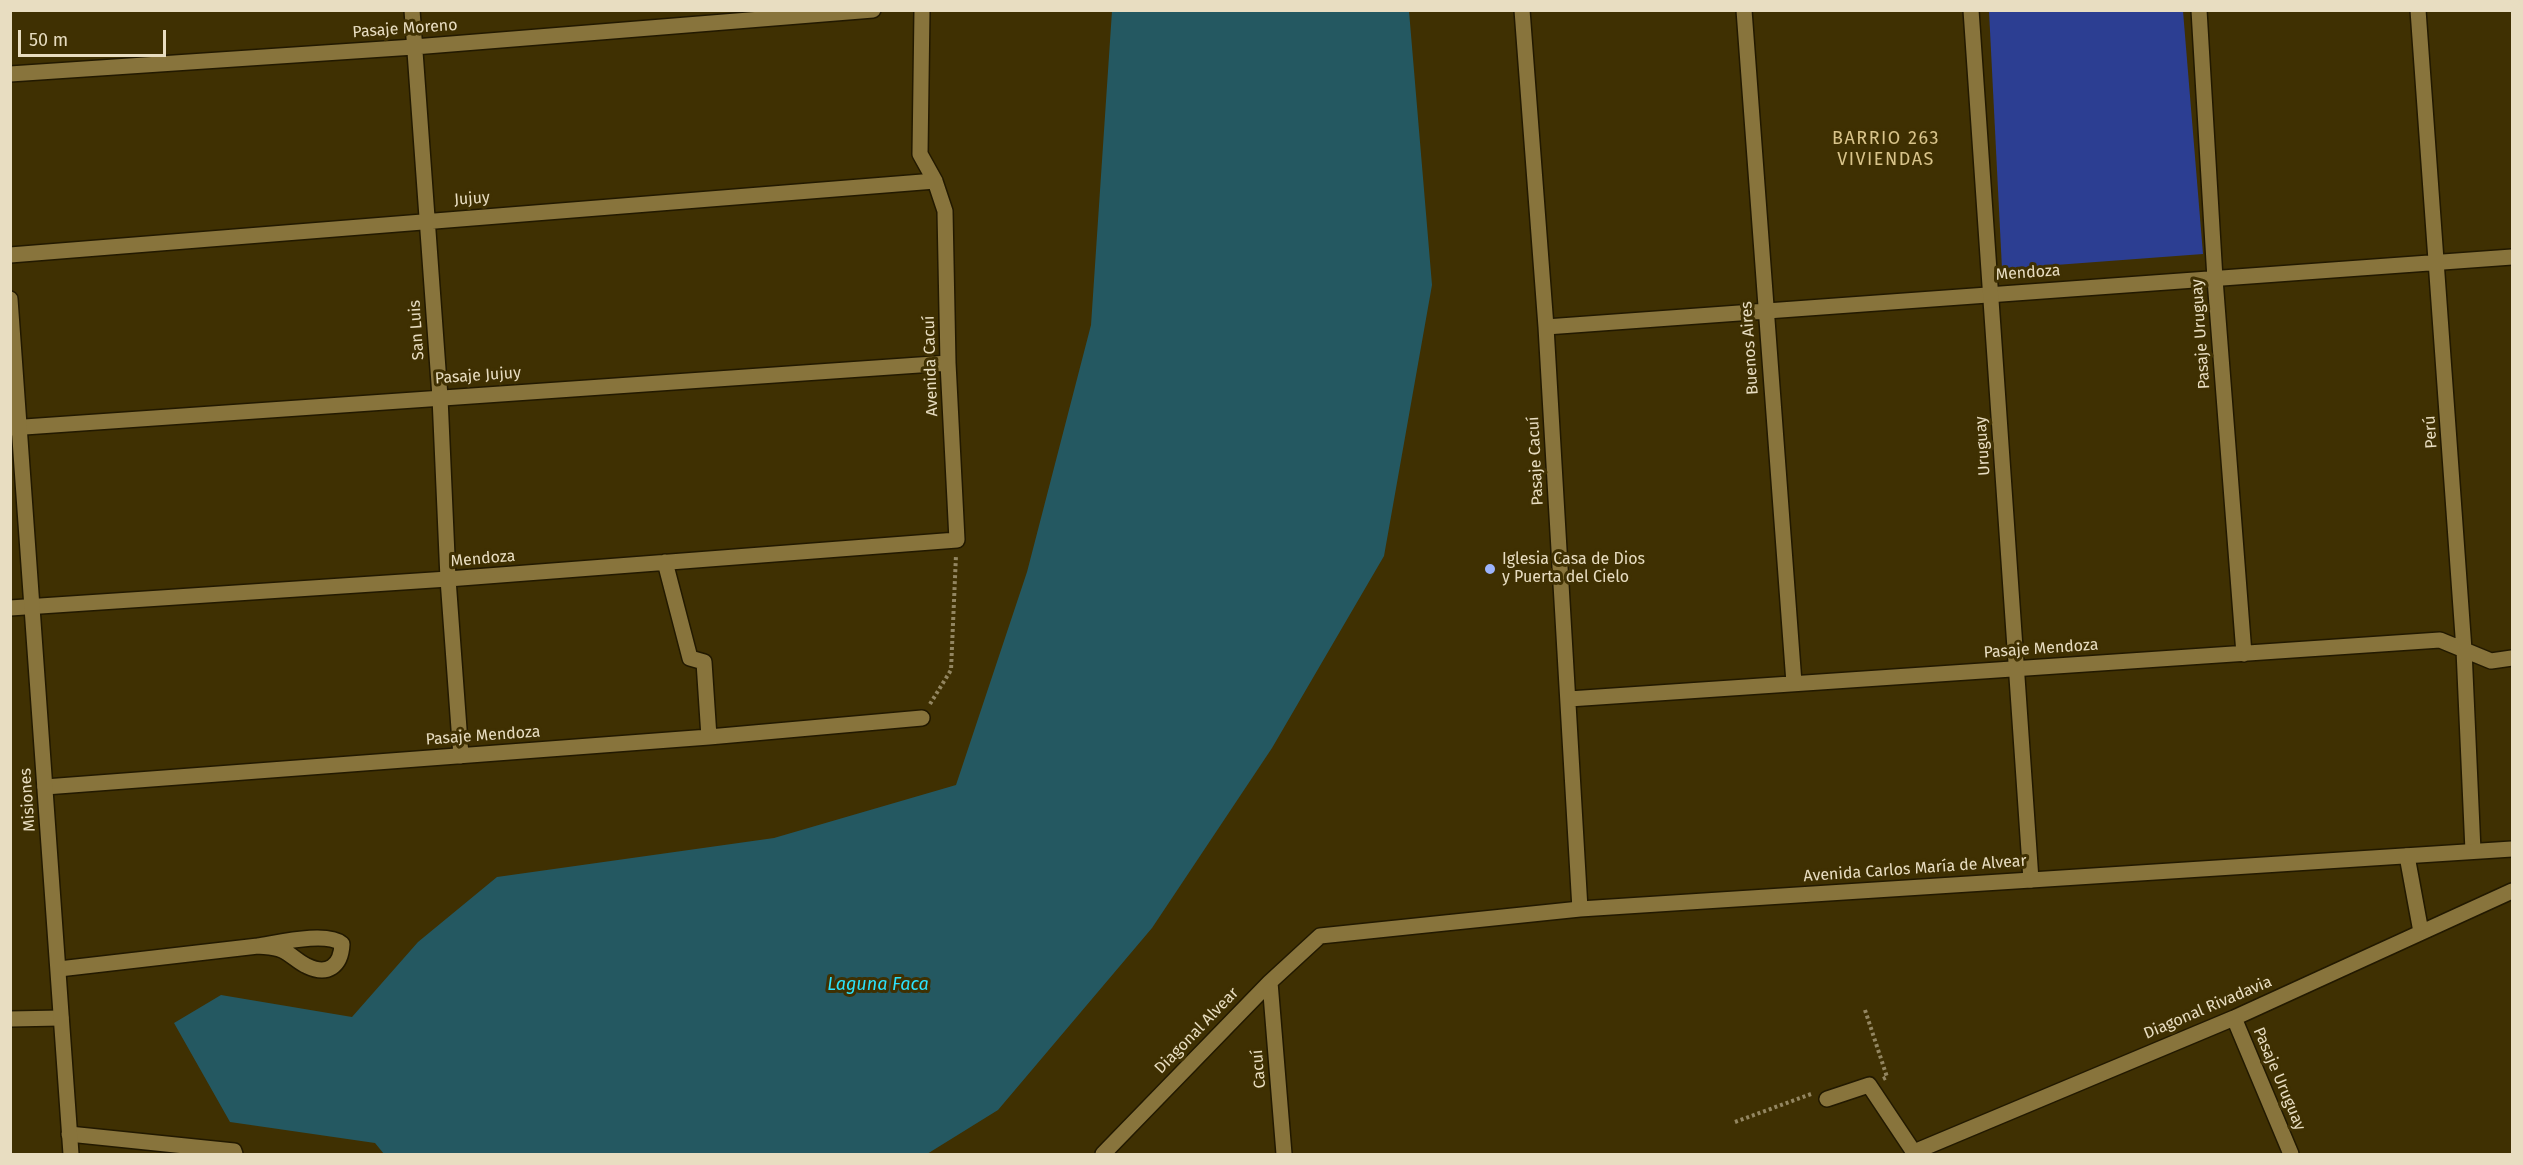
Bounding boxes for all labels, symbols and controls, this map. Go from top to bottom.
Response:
street label: Pasaje Moreno [352,16,458,42]
scale bar [21,18,170,56]
text: 50 m [29,29,68,51]
district label: BARRIO 263 VIVIENDAS [1832,128,1940,170]
street label: Jujuy [453,188,491,210]
street label: Mendoza [1995,261,2061,285]
street label: Pasaje Uruguay [2188,278,2214,390]
street label: San Luis [405,299,429,361]
street label: Buenos Aires [1737,301,1763,395]
street label: Avenida Cacuí [920,315,942,417]
street label: Pasaje Jujuy [434,363,522,389]
street label: Uruguay [1971,415,1995,477]
street label: Perú [2420,415,2442,449]
street label: Pasaje Cacuí [1524,416,1548,506]
street label: Mendoza [450,547,516,571]
place label: Iglesia Casa de Dios y Puerta del Cielo [1502,550,1645,588]
marker: Iglesia Casa de Dios y Puerta del Cielo [1483,562,1497,576]
street label: Pasaje Mendoza [1983,635,2099,663]
street label: Pasaje Mendoza [425,722,541,750]
street label: Misiones [16,767,40,833]
street label: Avenida Carlos María de Alvear [1803,852,2027,886]
street label: Diagonal Rivadavia [2141,972,2275,1044]
water label: Laguna Faca [827,974,929,996]
street label: Diagonal Alvear [1151,984,1243,1078]
street label: Pasaje Uruguay [2249,1025,2309,1133]
street label: Cacuí [1248,1049,1270,1089]

